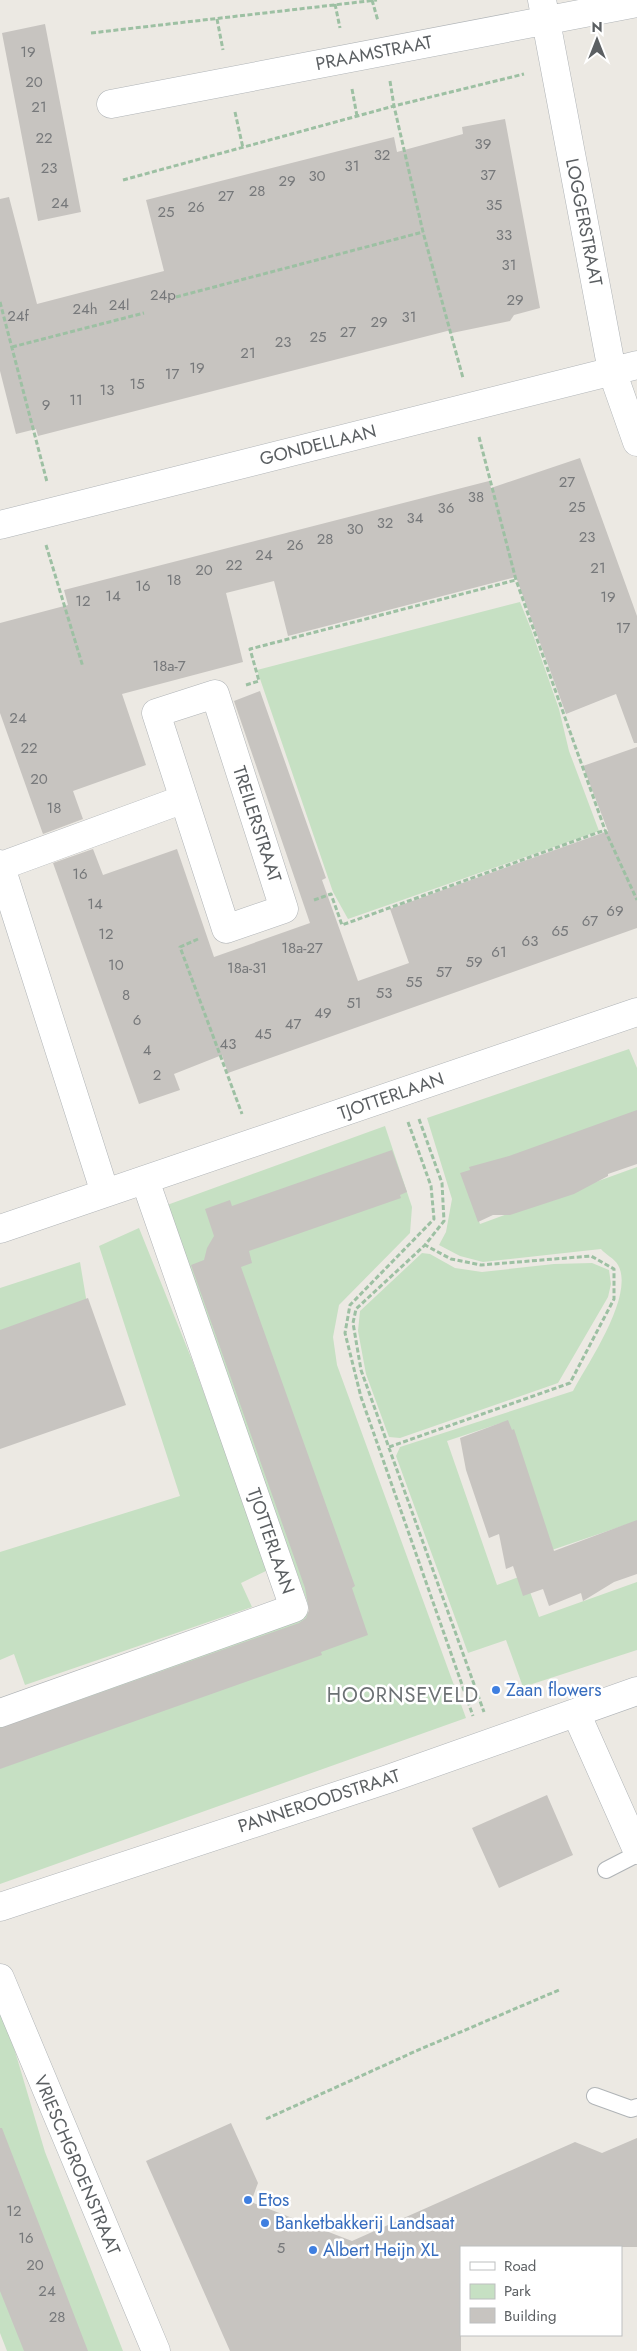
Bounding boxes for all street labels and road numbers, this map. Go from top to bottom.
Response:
street label: PRAAMSTRAAT [313,29,435,77]
street label: LOGGERSTRAAT [559,156,609,289]
street label: GONDELLAAN [257,418,379,472]
street label: TREILERSTRAAT [226,763,288,886]
street label: TJOTTERLAAN [335,1066,447,1126]
street label: TJOTTERLAAN [241,1485,301,1597]
street label: PANNEROODSTRAAT [235,1762,404,1839]
street label: VRIESCHGROENSTRAAT [27,2071,127,2260]

